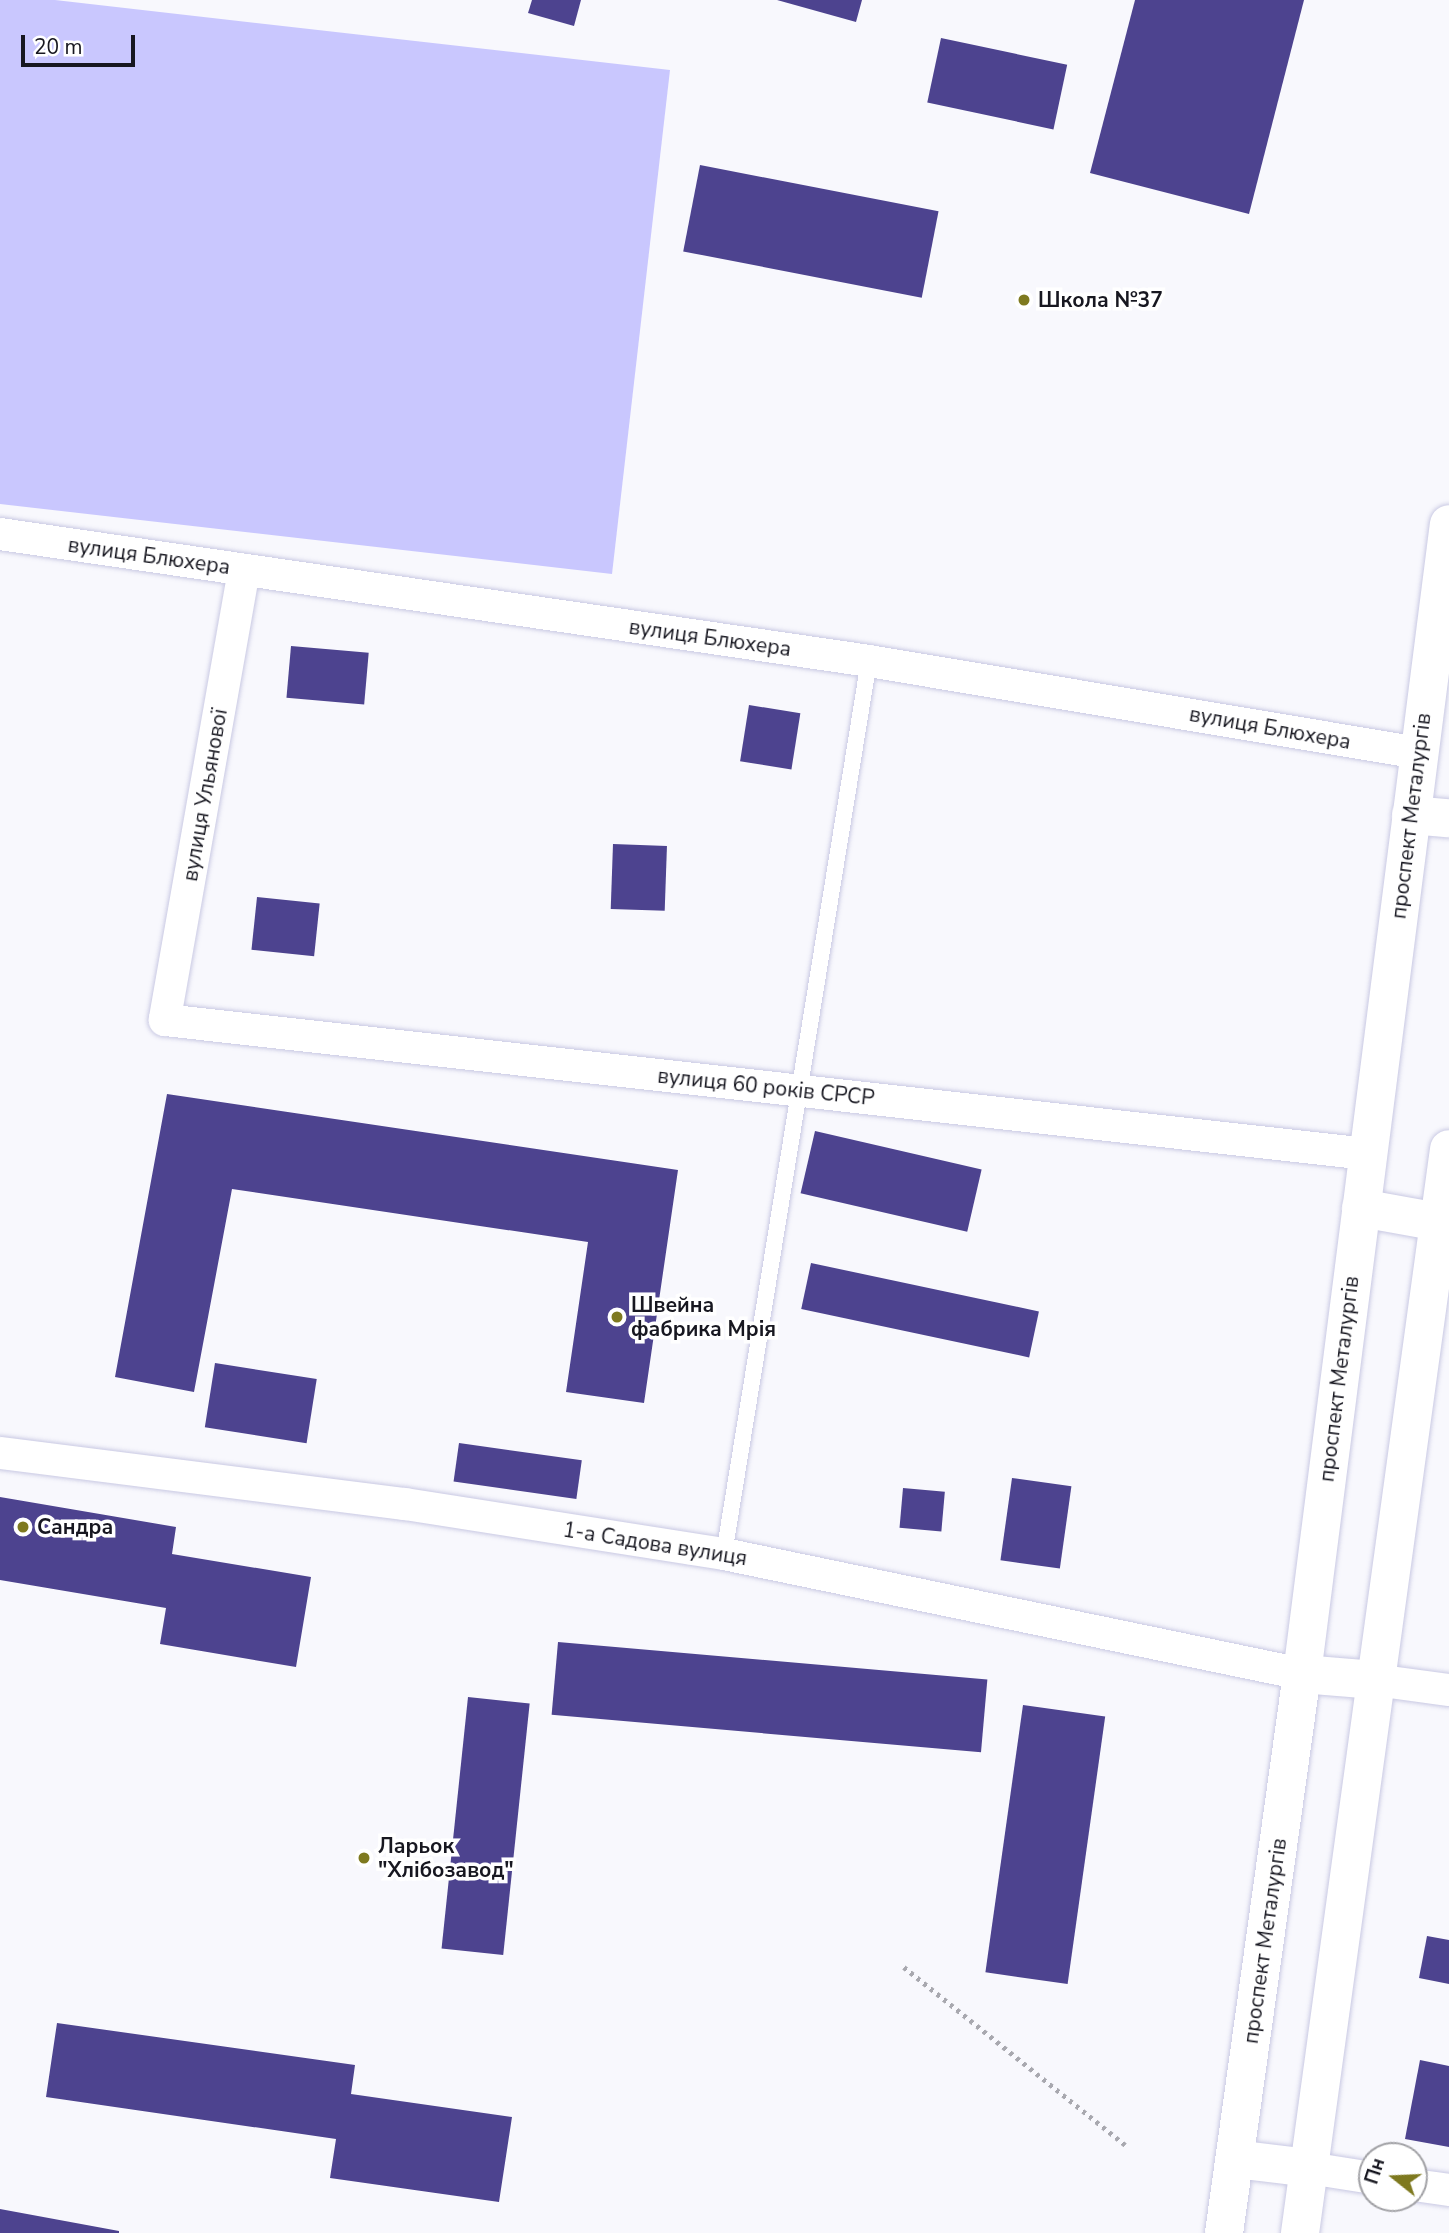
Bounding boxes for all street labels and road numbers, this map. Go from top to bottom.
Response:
street label: вулиця Блюхера [66,532,232,580]
street label: вулиця Блюхера [627,614,793,662]
street label: вулиця Блюхера [1187,701,1353,755]
street label: вулиця Ульянової [177,707,233,883]
street label: проспект Металургів [1386,712,1436,920]
street label: вулиця 60 років СРСР [656,1063,876,1111]
street label: проспект Металургів [1314,1275,1364,1483]
street label: 1-а Садова вулиця [561,1517,749,1571]
street label: проспект Металургів [1238,1837,1292,2045]

